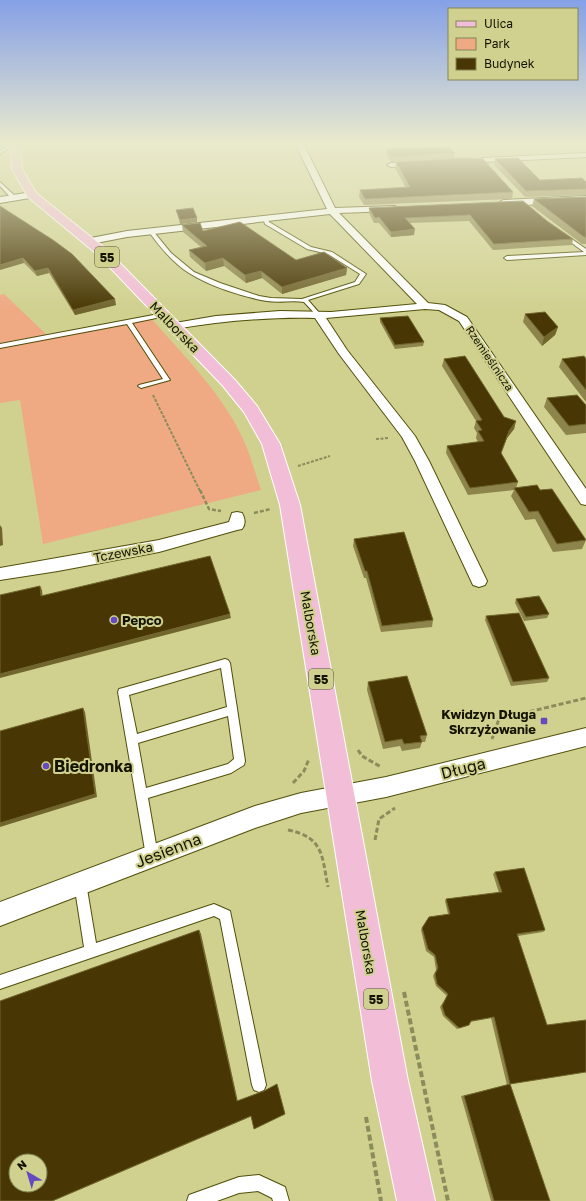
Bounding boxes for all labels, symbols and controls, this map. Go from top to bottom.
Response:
legend [448,8,578,80]
text: Ulica [484,16,513,31]
text: Park [484,36,510,51]
text: Budynek [484,56,535,71]
road number: 55 [95,247,119,267]
street label: Malborska [147,298,203,356]
street label: Rzemieślnicza [463,323,517,393]
street label: Tczewska [92,538,154,566]
street label: Malborska [297,590,325,656]
place label: Pepco [122,612,162,628]
marker: Pepco [109,615,119,625]
road number: 55 [309,669,333,689]
place label: Kwidzyn Długa Skrzyżowanie [441,706,536,737]
marker: Kwidzyn Długa Skrzyżowanie [539,716,549,726]
street label: Długa [439,753,487,783]
place label: Biedronka [54,756,133,776]
marker: Biedronka [41,761,51,771]
street label: Jesienna [132,828,204,872]
street label: Malborska [352,909,380,975]
road number: 55 [364,989,388,1009]
north arrow [8,1153,48,1193]
text: N [14,1157,29,1172]

